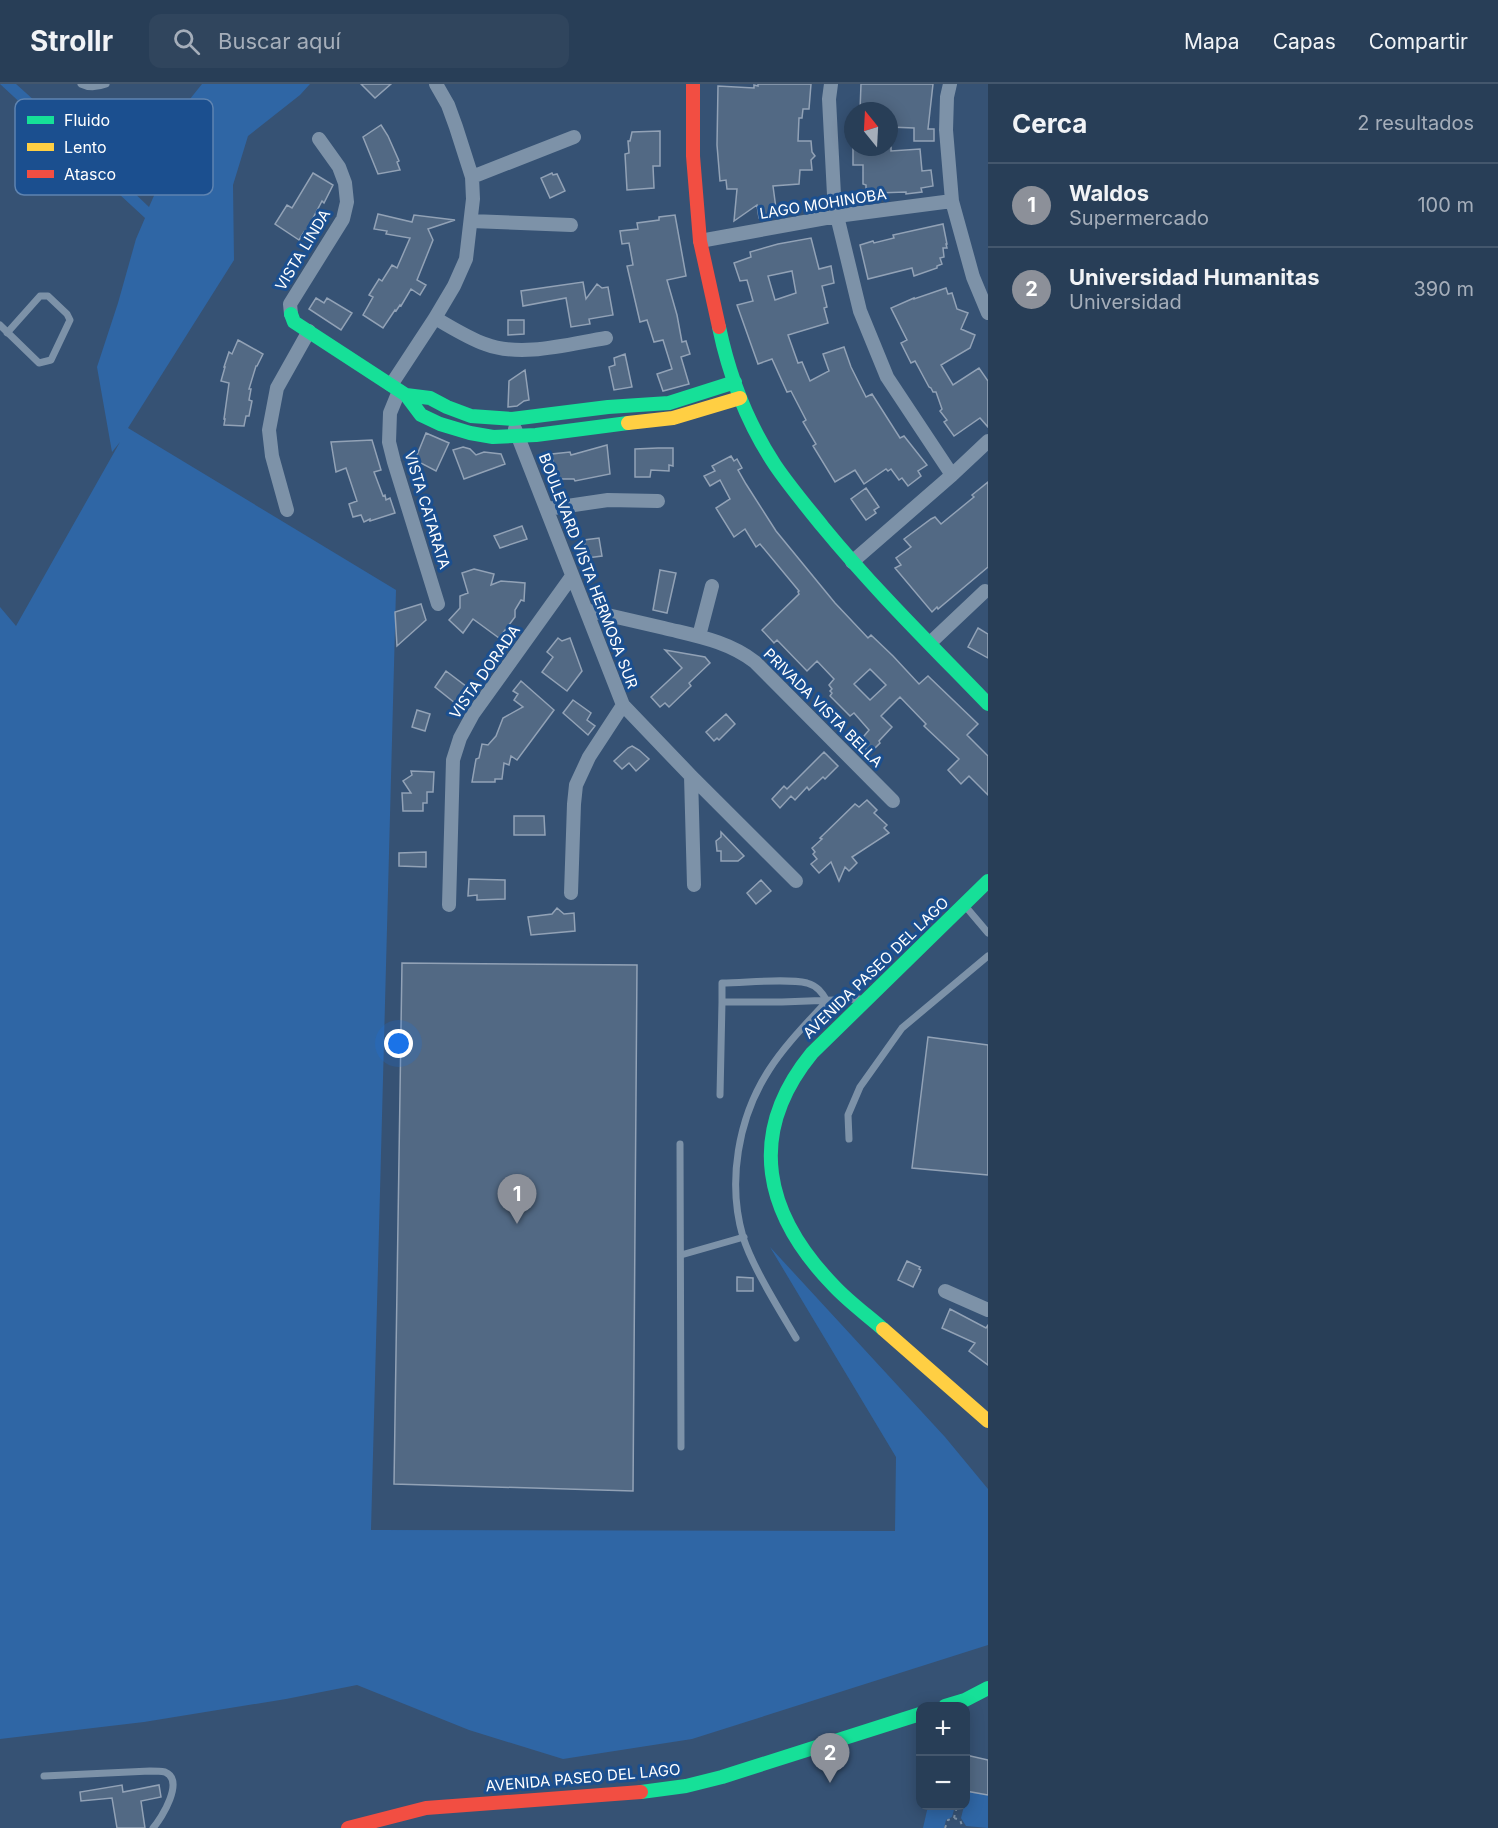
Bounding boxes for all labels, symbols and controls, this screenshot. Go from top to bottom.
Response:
search box [149,14,569,68]
text: Strollr [30,24,113,58]
icon: search [170,25,203,58]
text: Buscar aquí [218,28,341,54]
text: Mapa [1184,29,1240,54]
text: Capas [1273,29,1336,54]
text: Compartir [1369,29,1468,54]
legend [15,99,213,195]
north arrow [844,102,898,156]
text: Cerca [1012,108,1087,139]
text: Fluido [64,110,110,130]
text: 2 resultados [1357,111,1474,135]
text: Lento [64,137,107,157]
text: Atasco [64,164,116,184]
text: Waldos [1069,180,1149,206]
street label: LAGO MOHINOBA [758,184,888,223]
text: 1 [1027,193,1036,217]
text: 100 m [1417,193,1474,217]
street label: VISTA LINDA [271,206,334,294]
text: Supermercado [1069,206,1209,230]
text: Universidad Humanitas [1069,264,1320,290]
text: 2 [1025,277,1038,301]
text: 390 m [1413,277,1474,301]
text: Universidad [1069,290,1182,314]
street label: VISTA CATARATA [400,448,455,571]
street label: BOULEVARD VISTA HERMOSA SUR [535,450,642,692]
street label: VISTA DORADA [445,621,524,722]
street label: PRIVADA VISTA BELLA [760,644,887,771]
street label: AVENIDA PASEO DEL LAGO [799,893,953,1042]
your location [384,1029,413,1058]
pin: 1 [498,1174,536,1224]
map controls [916,1702,970,1810]
button: + [916,1702,970,1756]
pin: 2 [810,1734,850,1783]
button: − [916,1756,970,1810]
street label: AVENIDA PASEO DEL LAGO [485,1760,681,1795]

